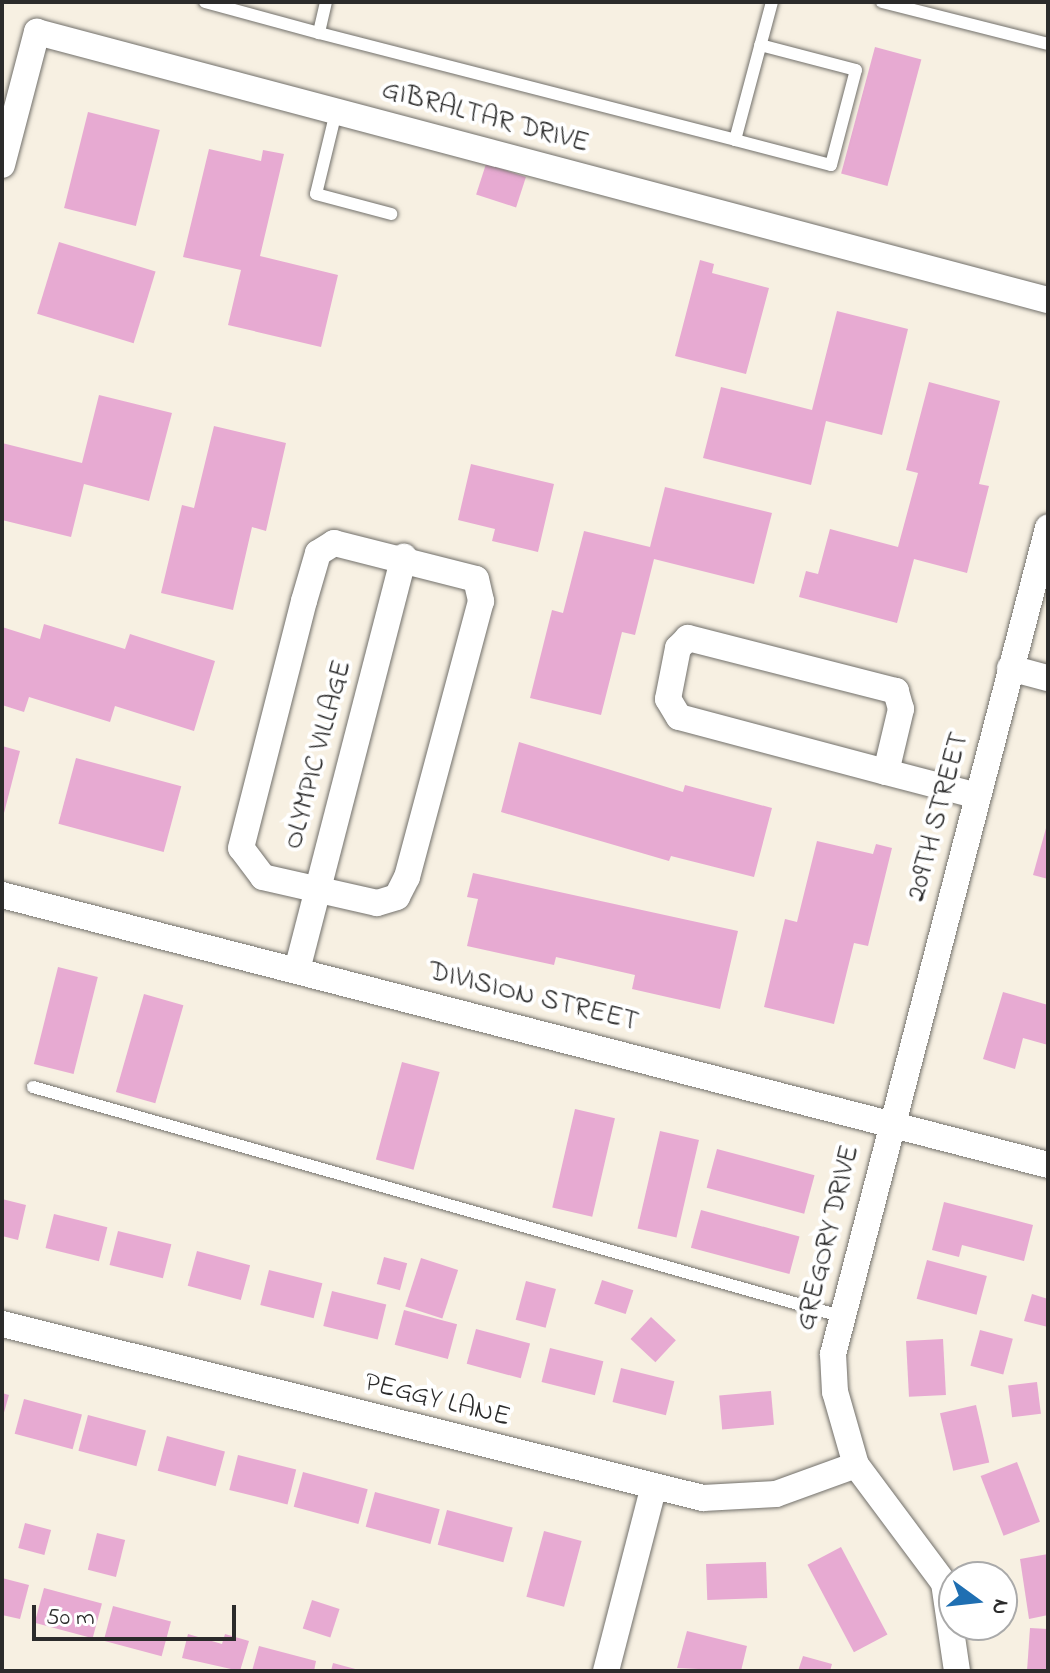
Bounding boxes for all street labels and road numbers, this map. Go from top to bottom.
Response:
street label: GIBRALTAR DRIVE [378,74,592,162]
street label: OLYMPIC VILLAGE [278,657,360,853]
street label: 209TH STREET [900,729,978,905]
street label: DIVISION STREET [425,956,641,1040]
street label: GREGORY DRIVE [790,1142,868,1334]
street label: PEGGY LANE [361,1367,513,1435]

